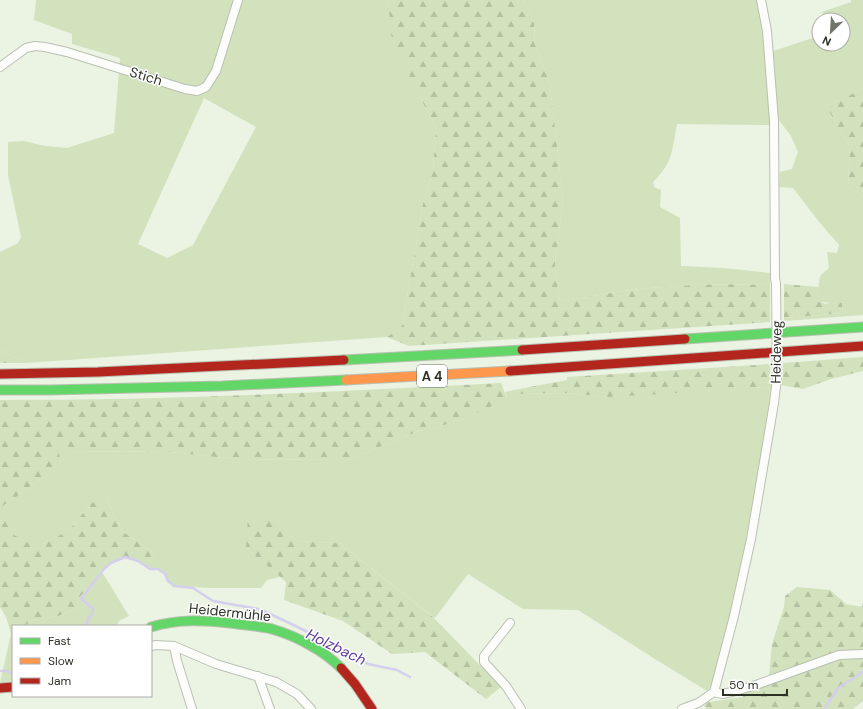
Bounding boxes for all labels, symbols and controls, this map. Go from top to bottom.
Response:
north arrow [811,12,851,52]
text: N [820,33,833,49]
street label: Stich [128,63,164,89]
street label: Heideweg [766,320,786,384]
road number: A 4 [417,365,447,387]
street label: Heidermühle [188,599,272,625]
water label: Holzbach [303,624,370,670]
legend [12,625,152,697]
text: Fast [48,633,71,649]
text: Slow [48,653,74,669]
scale bar [723,671,787,697]
text: Jam [48,673,71,689]
text: 50 m [729,677,758,693]

